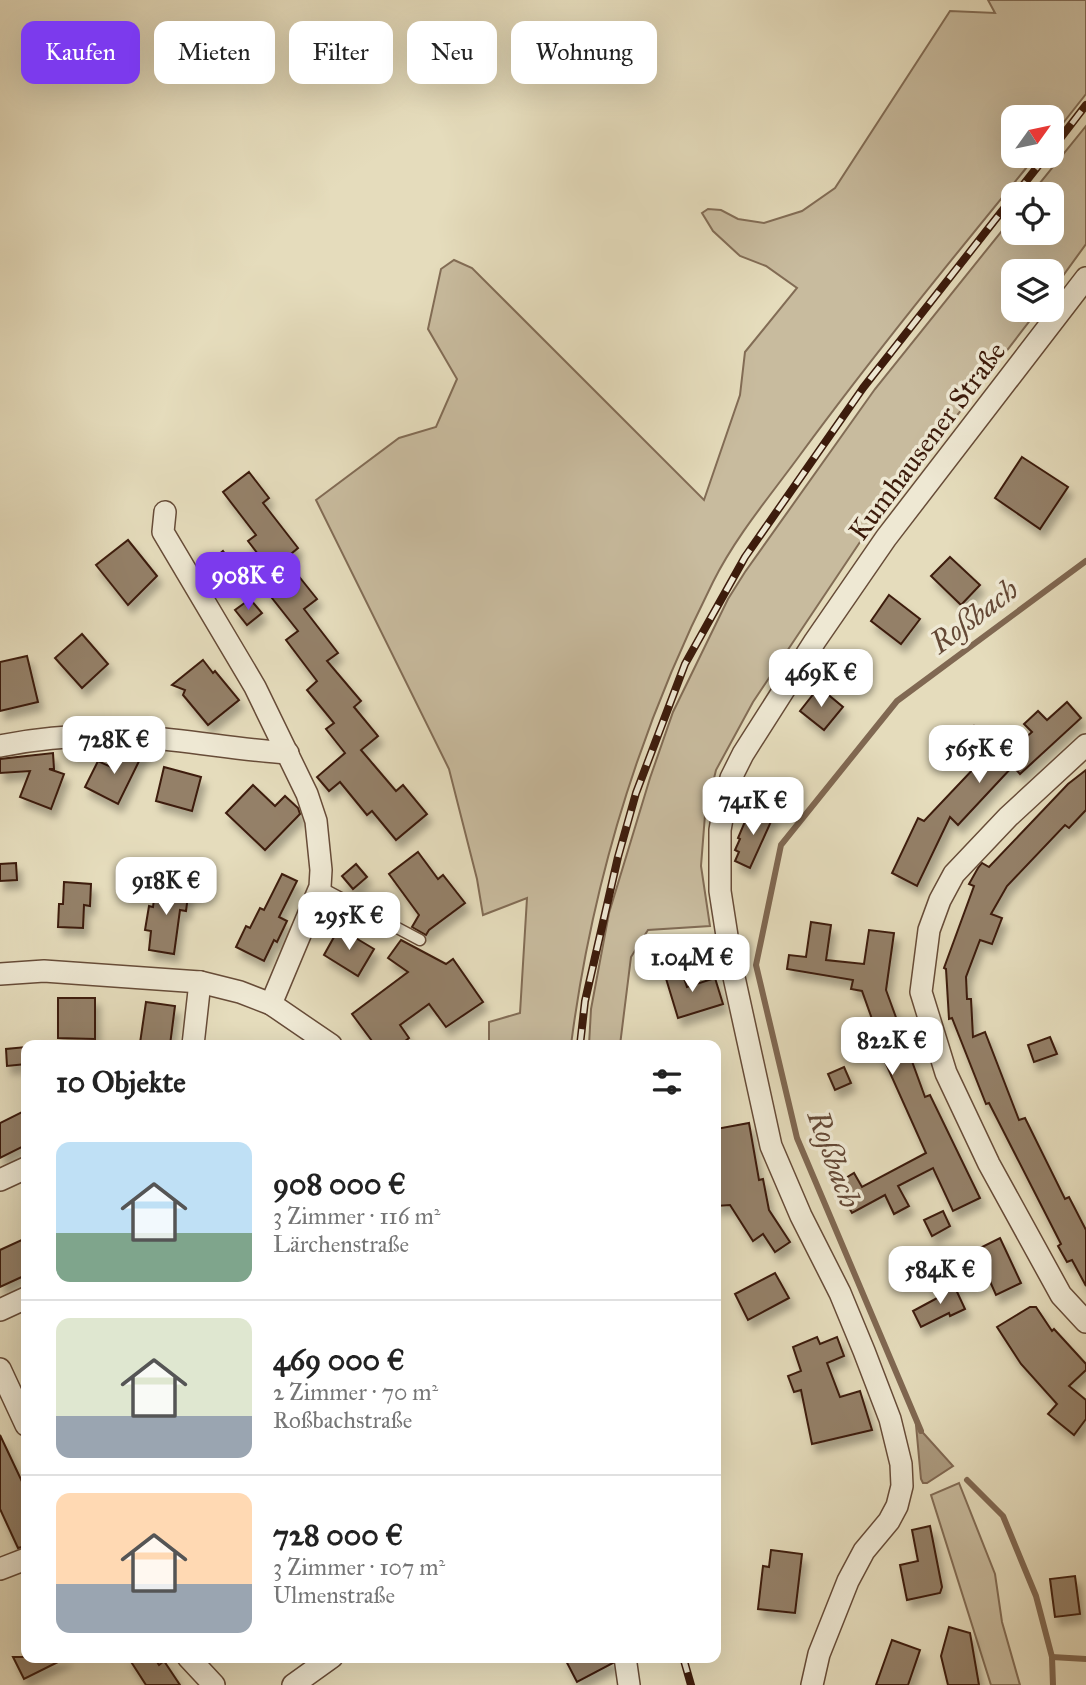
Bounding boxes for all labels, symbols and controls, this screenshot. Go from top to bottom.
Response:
chip: Kaufen [21,21,140,84]
chip: Mieten [154,21,275,84]
chip: Filter [289,21,393,84]
chip: Neu [407,21,497,84]
chip: Wohnung [511,21,657,84]
north arrow [1001,105,1064,168]
map controls [1001,105,1064,322]
button: locate [1001,182,1064,245]
button: layers [1001,259,1064,322]
street label: Kumhausener Straße [841,335,1013,547]
pin: 908K € [191,552,305,612]
text: 908K € [211,561,285,589]
water label: Roßbach [922,571,1025,661]
pin: 469K € [764,650,878,709]
text: 469K € [785,658,857,686]
pin: 728K € [57,716,171,776]
text: 728K € [78,725,150,753]
pin: 565K € [922,726,1036,785]
text: 565K € [945,734,1013,762]
pin: 741K € [696,778,810,837]
text: 741K € [719,786,787,814]
pin: 918K € [109,858,223,917]
text: 918K € [132,866,200,894]
pin: 295K € [292,892,406,952]
text: 295K € [314,901,384,929]
pin: 1.04M € [627,934,757,994]
text: 1.04M € [651,943,733,971]
pin: 822K € [835,1018,949,1077]
text: 822K € [857,1026,927,1054]
icon: filters [648,1063,686,1101]
text: 10 Objekte [56,1064,186,1100]
water label: Roßbach [799,1104,868,1213]
text: 908 000 € [273,1166,406,1202]
icon: home [112,1170,196,1254]
text: 3 Zimmer · 116 m² [273,1202,440,1230]
text: Lärchenstraße [273,1230,409,1258]
pin: 584K € [883,1246,997,1306]
text: 584K € [905,1255,975,1283]
text: 469 000 € [273,1342,405,1378]
icon: home [112,1346,196,1430]
text: 2 Zimmer · 70 m² [273,1378,438,1406]
text: Roßbachstraße [273,1406,412,1434]
text: 728 000 € [273,1517,403,1553]
icon: home [112,1521,196,1605]
text: 3 Zimmer · 107 m² [273,1553,445,1581]
text: Ulmenstraße [273,1581,395,1609]

